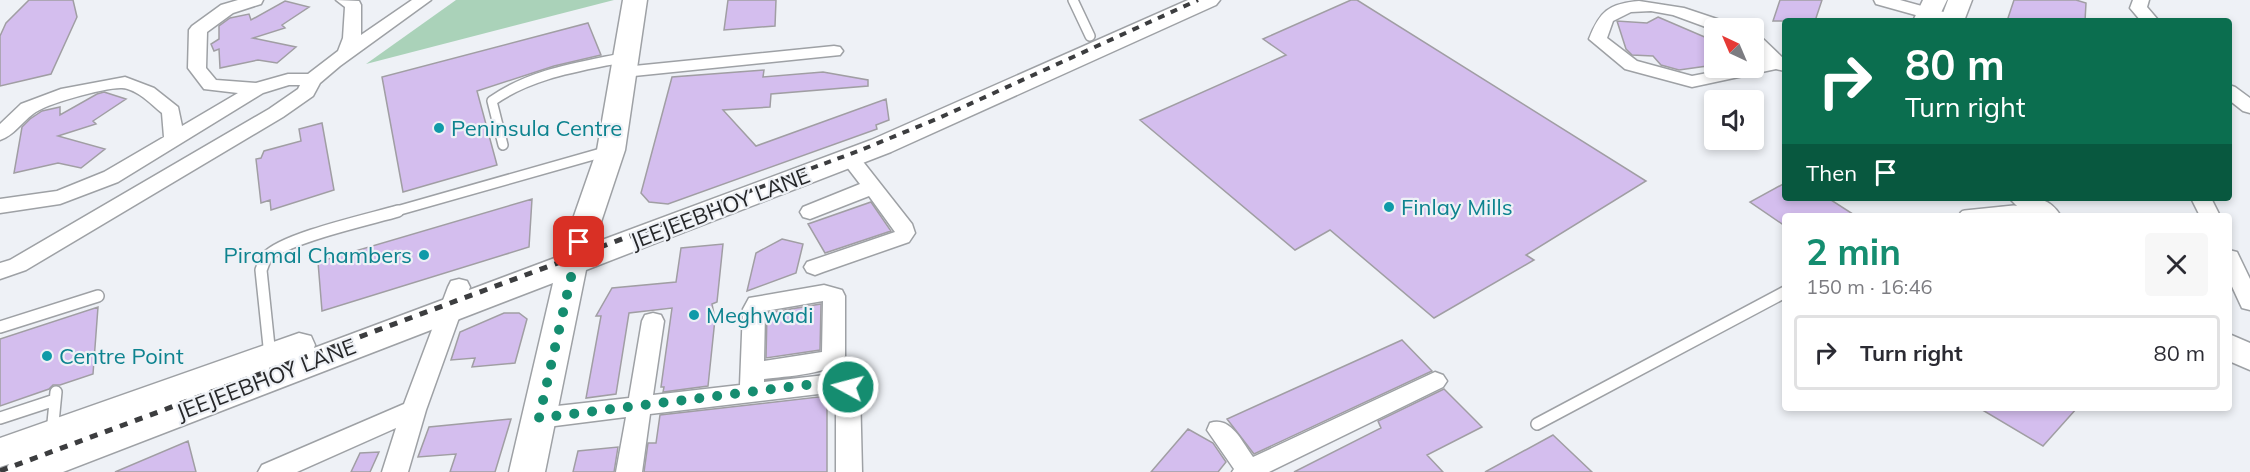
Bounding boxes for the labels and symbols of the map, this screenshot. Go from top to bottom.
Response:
north arrow [1704,18,1764,78]
place label: Peninsula Centre [451,114,622,142]
marker: Peninsula Centre [432,121,446,135]
street label: JEEJEEBHOY LANE [626,161,814,255]
place label: Finlay Mills [1401,193,1513,221]
marker: Finlay Mills [1382,200,1396,214]
pin [553,216,604,267]
place label: Piramal Chambers [223,241,412,269]
marker: Piramal Chambers [417,248,431,262]
place label: Meghwadi [706,301,813,329]
marker: Meghwadi [687,308,701,322]
street label: JEEJEEBHOY LANE [172,332,360,426]
place label: Centre Point [59,342,184,370]
marker: Centre Point [40,349,54,363]
position arrow [816,355,880,419]

